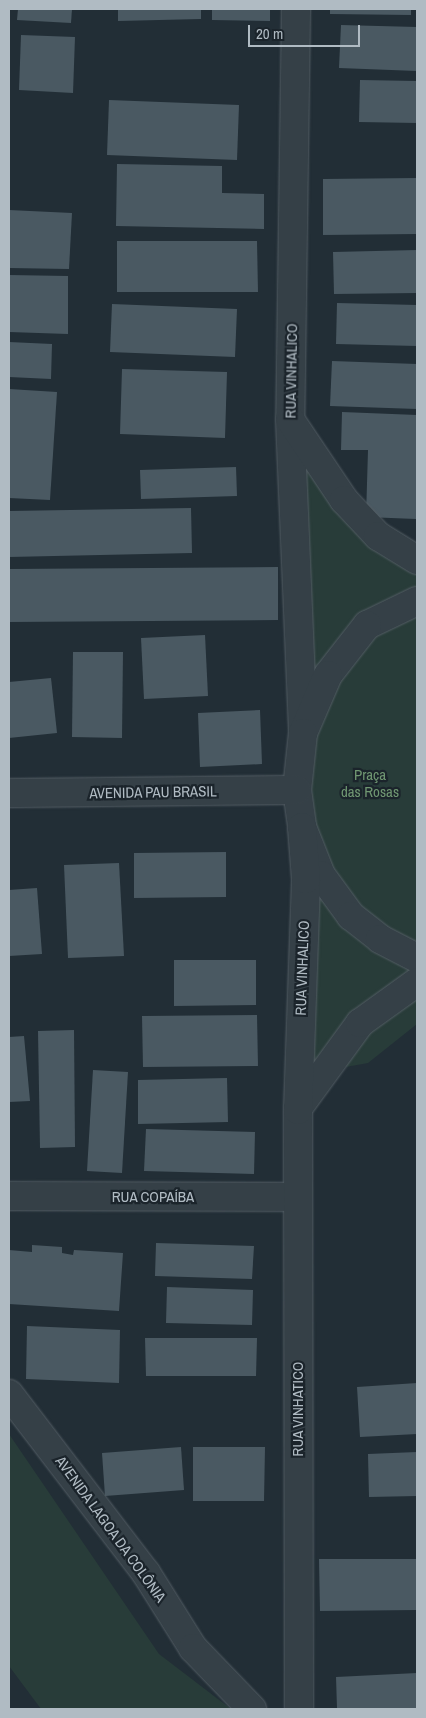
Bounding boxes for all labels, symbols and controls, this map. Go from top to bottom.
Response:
scale bar [251,15,364,47]
text: 20 m [256,23,283,44]
street label: RUA VINHALICO [281,323,301,419]
park label: Praça das Rosas [341,765,399,800]
street label: AVENIDA PAU BRASIL [89,782,217,802]
street label: RUA VINHALICO [291,920,313,1016]
street label: RUA COPAÍBA [111,1188,195,1206]
street label: RUA VINHATICO [289,1361,307,1457]
street label: AVENIDA LAGOA DA COLÔNIA [51,1452,171,1606]

